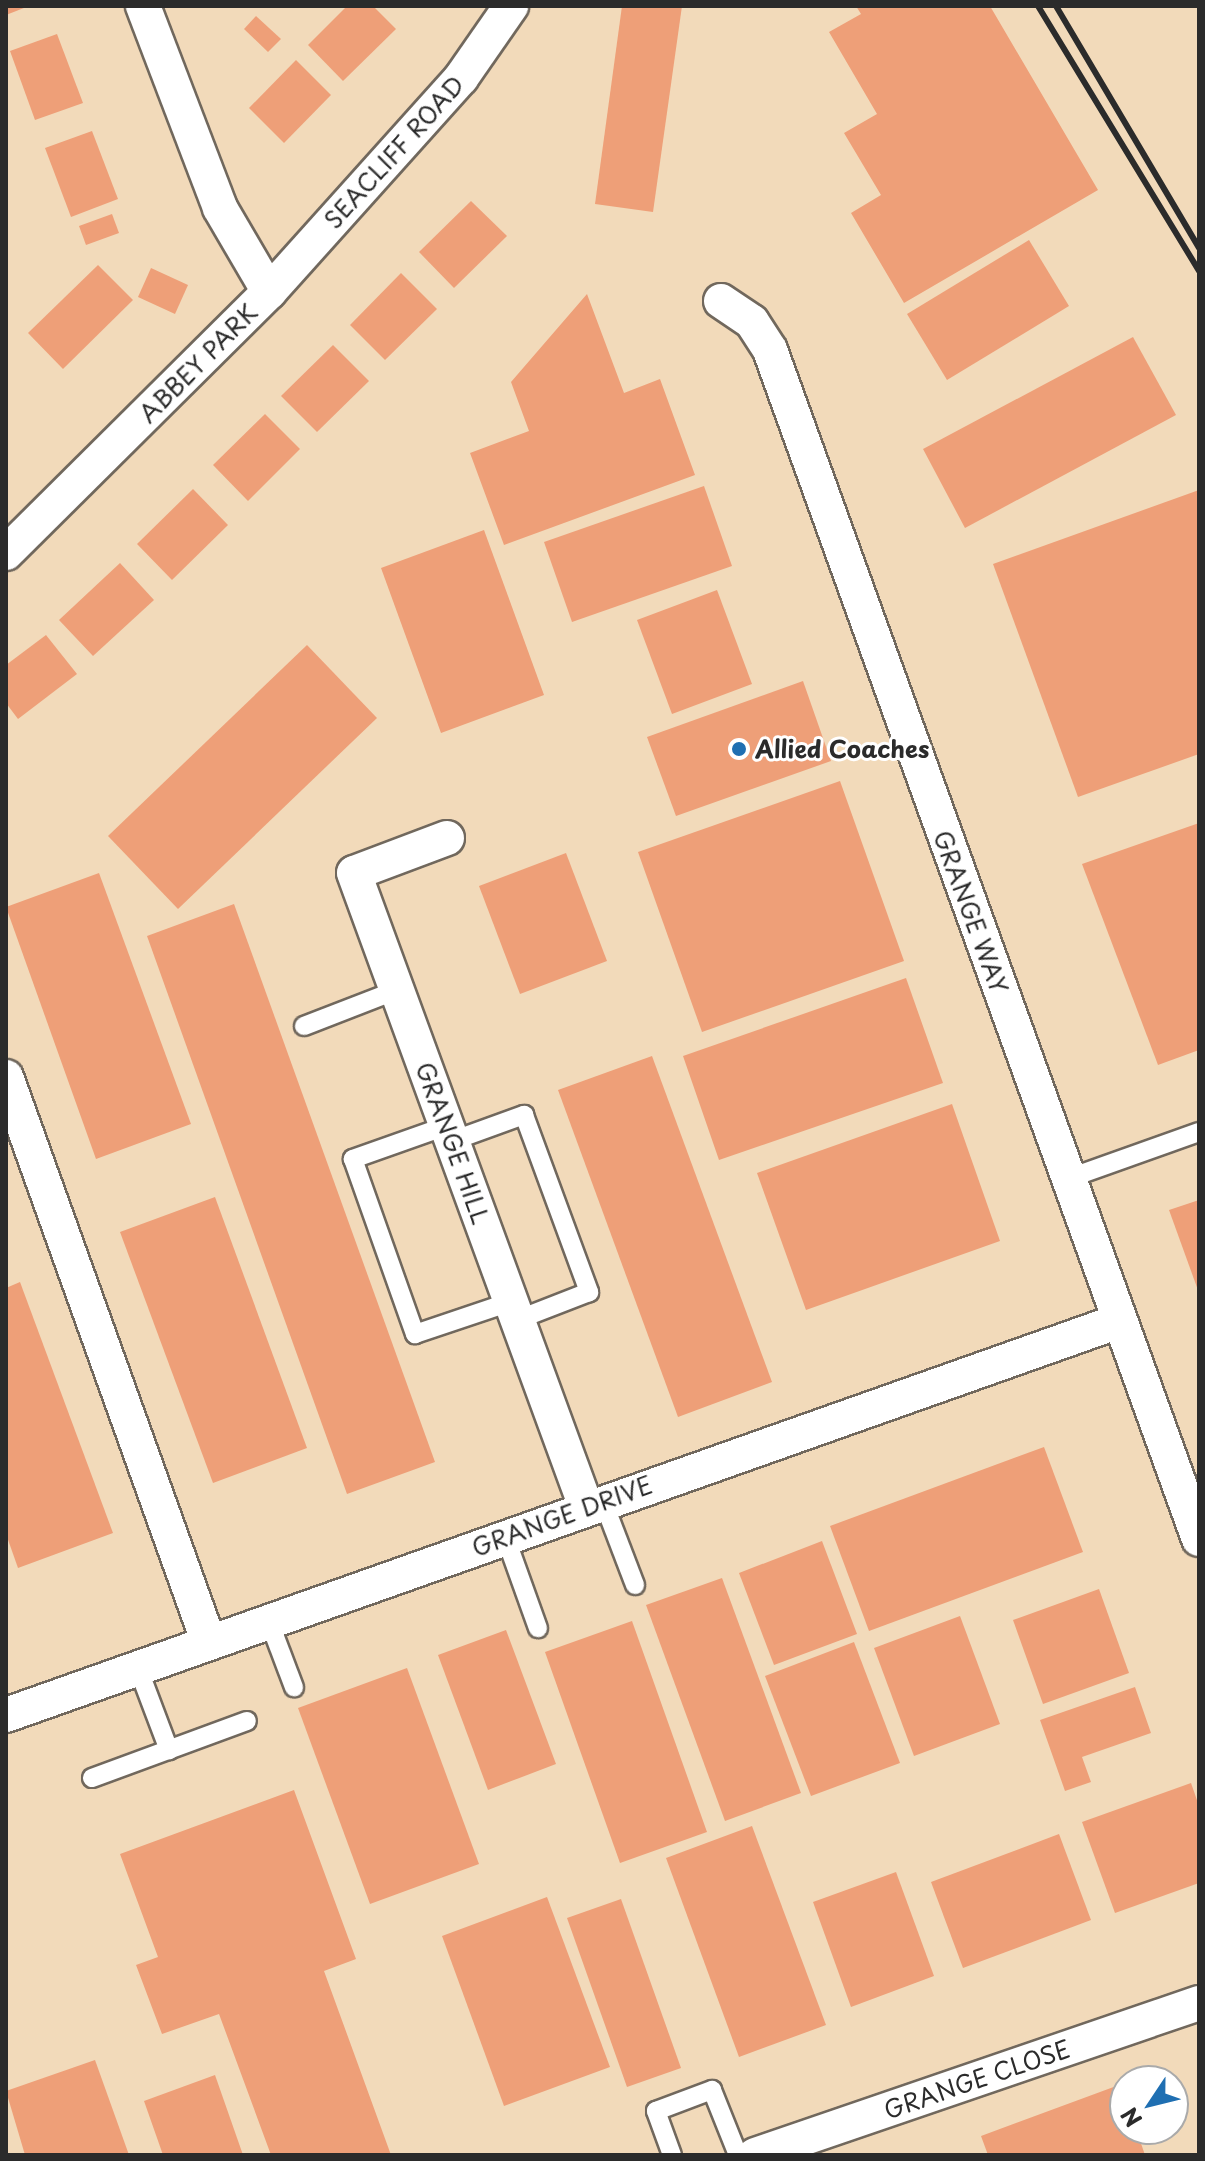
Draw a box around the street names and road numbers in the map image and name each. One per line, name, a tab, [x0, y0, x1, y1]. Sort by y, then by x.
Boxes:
street label: SEACLIFF ROAD	[318, 70, 470, 234]
street label: ABBEY PARK	[132, 297, 264, 429]
street label: GRANGE WAY	[928, 825, 1014, 999]
street label: GRANGE HILL	[410, 1058, 496, 1228]
street label: GRANGE DRIVE	[467, 1470, 657, 1562]
street label: GRANGE CLOSE	[879, 2033, 1075, 2125]

